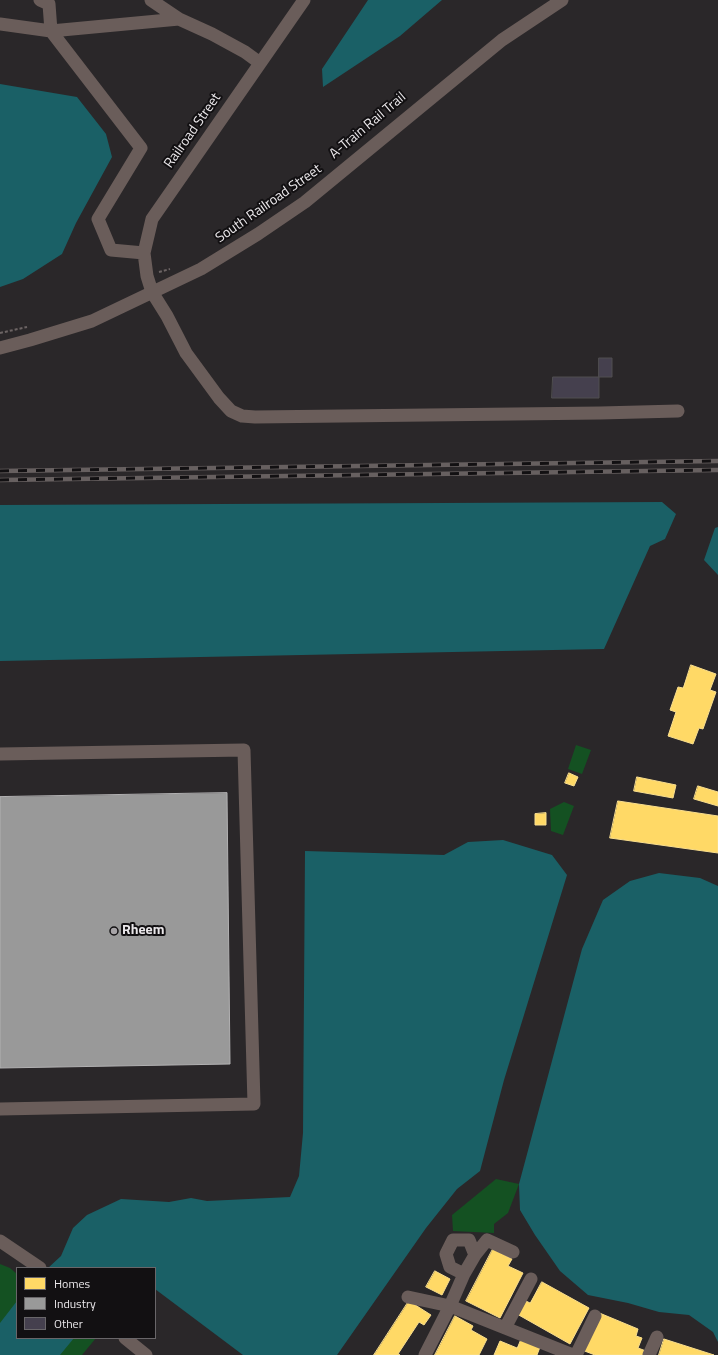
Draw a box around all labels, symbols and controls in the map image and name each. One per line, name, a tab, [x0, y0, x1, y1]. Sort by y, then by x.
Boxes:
street label: A-Train Rail Trail	[326, 89, 410, 163]
street label: Railroad Street	[161, 90, 225, 172]
street label: South Railroad Street	[213, 161, 325, 247]
place label: Rheem	[122, 923, 164, 939]
marker: Rheem	[109, 926, 119, 936]
legend	[16, 1267, 156, 1339]
text: Homes	[54, 1274, 90, 1293]
text: Industry	[54, 1294, 96, 1313]
text: Other	[54, 1314, 83, 1333]

